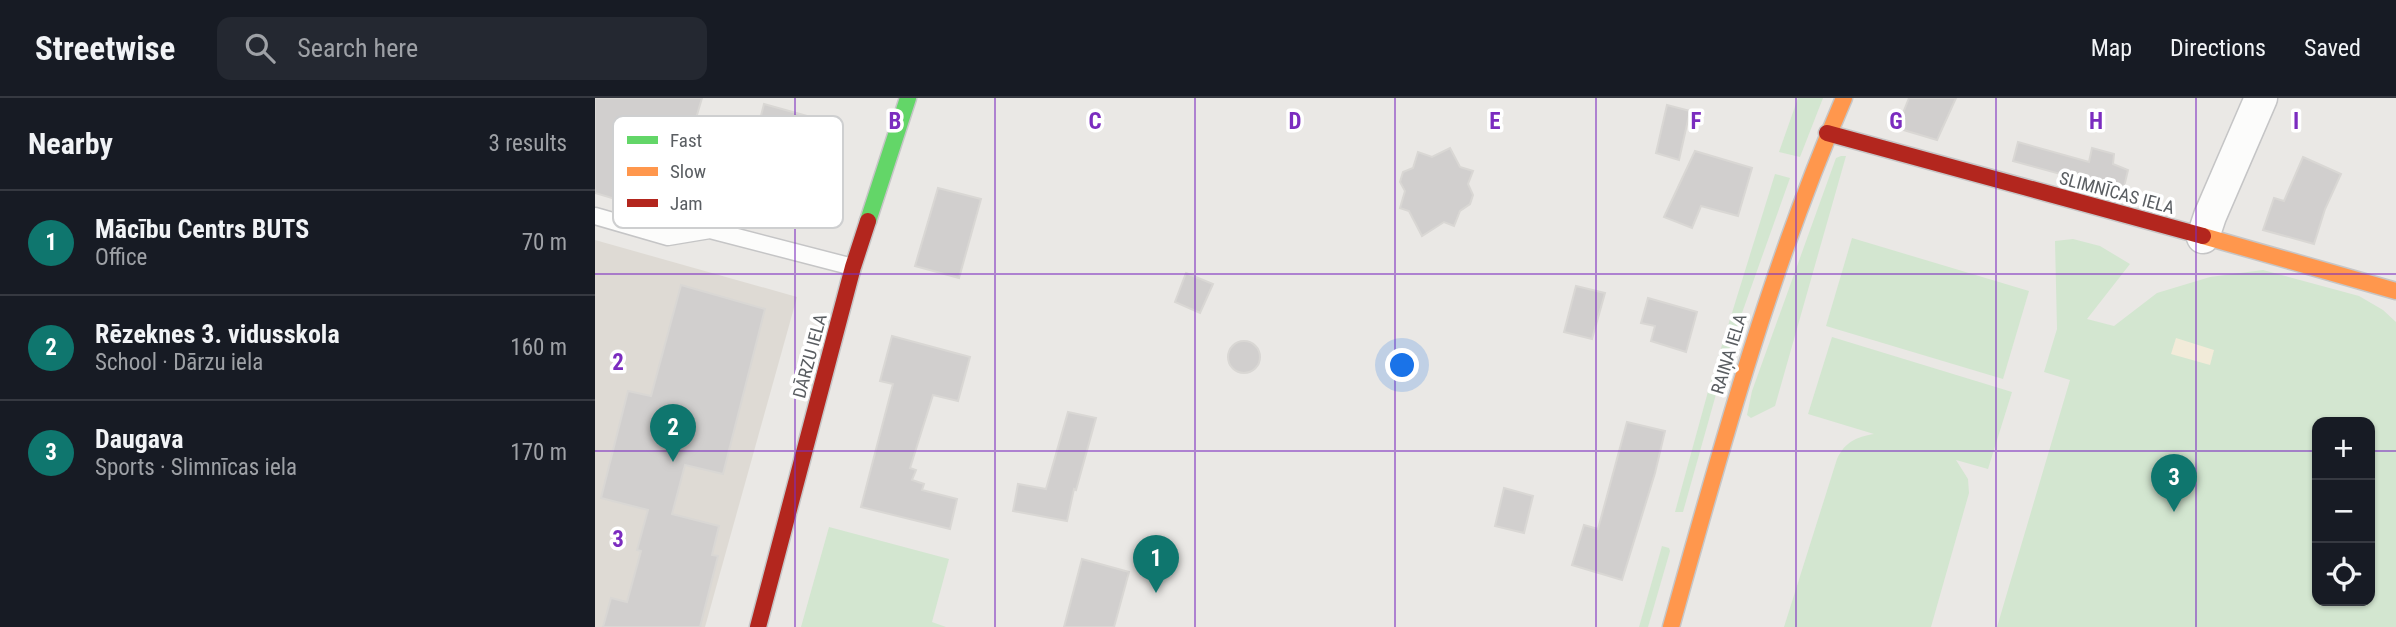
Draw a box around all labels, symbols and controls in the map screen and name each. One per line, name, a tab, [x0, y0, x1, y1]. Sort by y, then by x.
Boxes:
search box	[217, 17, 707, 80]
text: Streetwise	[35, 29, 175, 68]
icon: search	[241, 29, 279, 67]
text: Search here	[297, 33, 418, 63]
text: Map	[2091, 34, 2132, 62]
text: Directions	[2170, 34, 2266, 62]
text: Saved	[2304, 34, 2361, 62]
text: B	[889, 108, 901, 135]
text: C	[1088, 108, 1102, 135]
text: D	[1289, 108, 1302, 135]
text: E	[1489, 108, 1501, 135]
text: F	[1691, 108, 1702, 135]
text: G	[1889, 108, 1903, 135]
text: H	[2089, 108, 2103, 135]
text: I	[2293, 108, 2299, 135]
legend	[613, 116, 843, 228]
text: Nearby	[28, 126, 113, 161]
text: Fast	[670, 129, 702, 152]
text: 3 results	[489, 130, 567, 157]
text: Slow	[670, 160, 706, 183]
street label: SLIMNĪCAS IELA	[2057, 167, 2178, 218]
text: Jam	[670, 192, 703, 215]
text: Mācību Centrs BUTS	[95, 214, 309, 244]
text: 1	[45, 229, 57, 256]
text: 70 m	[522, 229, 567, 256]
text: Office	[95, 244, 147, 271]
street label: DĀRZU IELA	[788, 311, 831, 400]
street label: RAIŅA IELA	[1706, 311, 1752, 397]
text: Rēzeknes 3. vidusskola	[95, 319, 340, 349]
text: 2	[45, 334, 57, 361]
text: 160 m	[510, 334, 567, 361]
your location	[1385, 348, 1419, 382]
text: School · Dārzu iela	[95, 349, 263, 376]
text: 2	[612, 349, 624, 376]
pin: 2	[650, 404, 696, 462]
map controls	[2312, 417, 2375, 606]
button: +	[2312, 417, 2375, 480]
text: Daugava	[95, 424, 184, 454]
text: 3	[45, 439, 57, 466]
text: 170 m	[510, 439, 567, 466]
text: Sports · Slimnīcas iela	[95, 454, 297, 481]
pin: 3	[2151, 454, 2197, 512]
button: −	[2312, 480, 2375, 543]
text: 3	[612, 526, 624, 553]
pin: 1	[1133, 535, 1179, 593]
button: locate	[2312, 543, 2375, 606]

